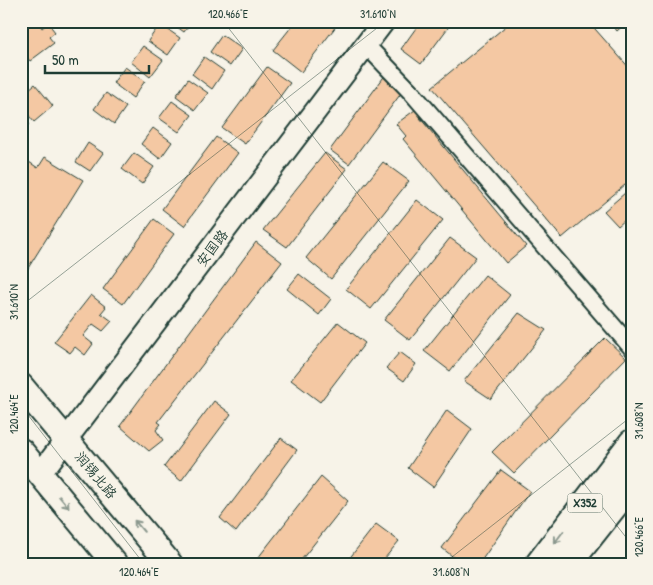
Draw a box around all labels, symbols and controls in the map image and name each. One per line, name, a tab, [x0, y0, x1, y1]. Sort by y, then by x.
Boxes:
text: 120.466°E	[208, 5, 249, 22]
text: 31.610°N	[360, 5, 396, 22]
scale bar	[45, 42, 149, 74]
text: 50 m	[52, 49, 79, 70]
street label: 安国路	[191, 225, 232, 270]
text: 31.610°N	[5, 284, 22, 320]
text: 120.464°E	[5, 393, 22, 434]
text: 31.608°N	[630, 403, 647, 439]
street label: 润锡北路	[71, 447, 122, 502]
road number: X352	[568, 493, 602, 512]
one-way arrow	[58, 495, 69, 508]
text: 120.466°E	[630, 516, 647, 557]
one-way arrow	[133, 520, 144, 533]
one-way arrow	[554, 530, 565, 543]
text: 120.464°E	[119, 563, 160, 580]
text: 31.608°N	[433, 563, 469, 580]

